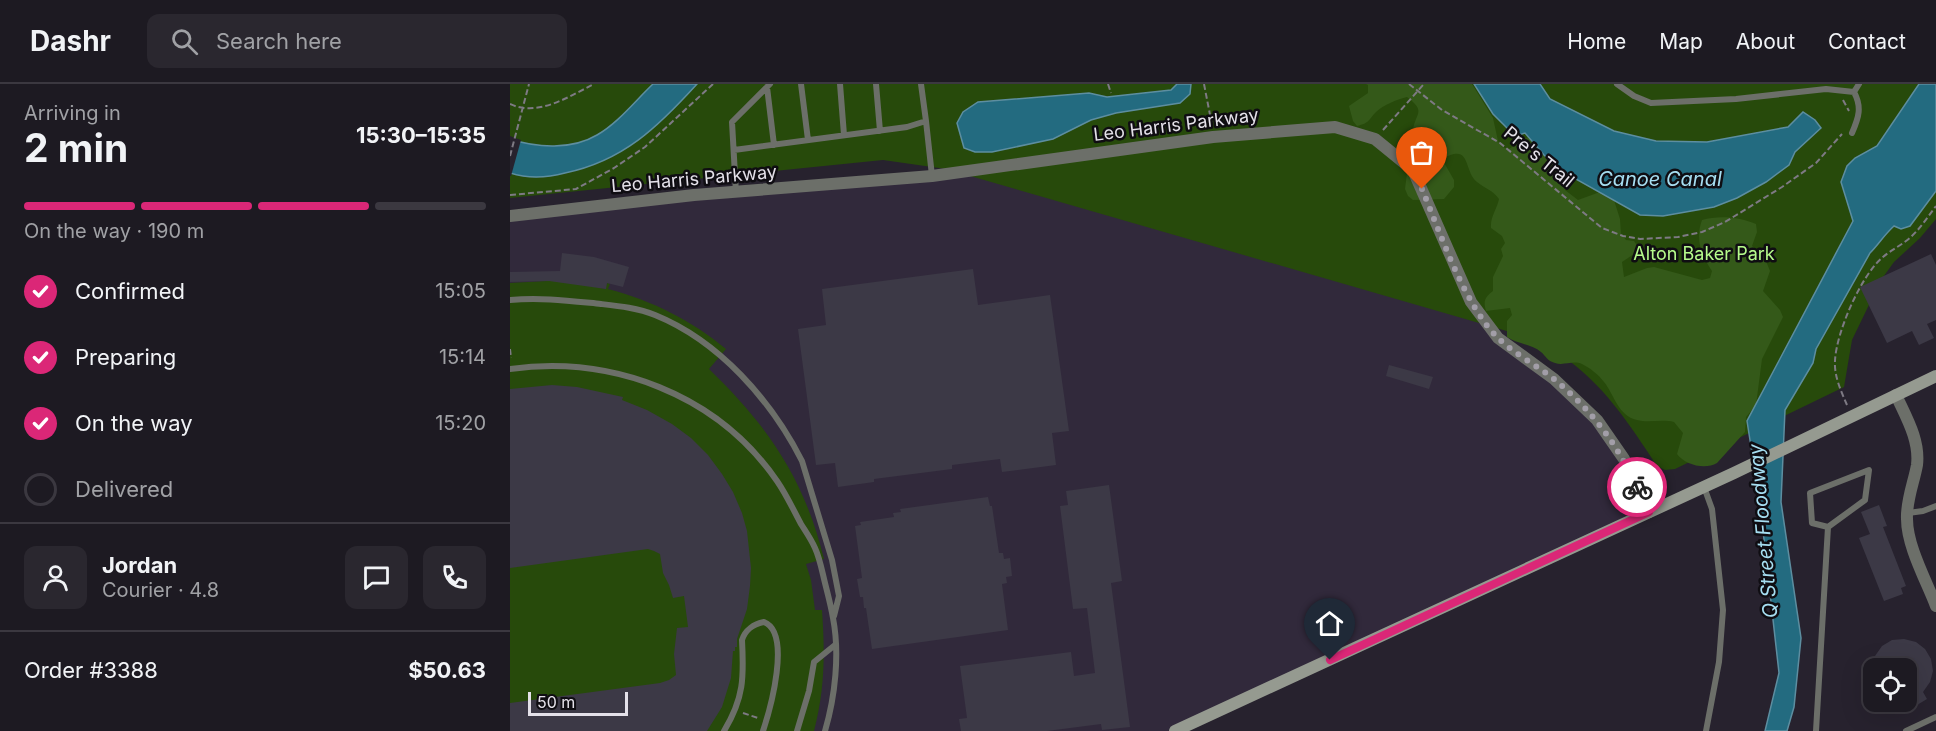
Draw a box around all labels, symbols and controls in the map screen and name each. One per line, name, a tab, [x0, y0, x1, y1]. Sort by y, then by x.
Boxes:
search box	[147, 14, 567, 68]
text: Dashr	[30, 24, 111, 58]
icon: search	[168, 25, 201, 58]
text: Search here	[216, 28, 342, 54]
text: Home	[1567, 29, 1626, 54]
text: Map	[1659, 29, 1703, 54]
text: About	[1736, 29, 1795, 54]
text: Contact	[1828, 29, 1906, 54]
text: Arriving in	[24, 101, 121, 125]
street label: Leo Harris Parkway	[1092, 104, 1260, 145]
text: 15:30–15:35	[356, 122, 486, 148]
street label: Pre's Trail	[1500, 122, 1579, 191]
text: 2 min	[24, 124, 128, 171]
pin	[1396, 127, 1447, 189]
icon: bag	[1405, 136, 1438, 169]
street label: Leo Harris Parkway	[610, 161, 778, 196]
water label: Canoe Canal	[1598, 167, 1722, 191]
text: On the way · 190 m	[24, 219, 204, 243]
park label: Alton Baker Park	[1633, 243, 1775, 264]
icon: check	[24, 275, 57, 308]
text: Confirmed	[75, 278, 185, 304]
text: 15:05	[435, 279, 486, 303]
icon: check	[24, 341, 57, 374]
text: Preparing	[75, 344, 176, 370]
text: 15:14	[439, 345, 486, 369]
icon: check	[24, 407, 57, 440]
text: On the way	[75, 410, 193, 436]
text: 15:20	[435, 411, 486, 435]
water label: Q Street Floodway	[1743, 442, 1783, 619]
courier	[1607, 457, 1667, 517]
icon: bike	[1621, 471, 1654, 504]
text: Delivered	[75, 476, 173, 502]
button: person	[24, 546, 87, 609]
button: chat	[345, 546, 408, 609]
button: phone	[423, 546, 486, 609]
text: Jordan	[102, 552, 177, 578]
text: Courier · 4.8	[102, 578, 219, 602]
pin	[1304, 598, 1355, 660]
icon: home	[1313, 607, 1346, 640]
text: Order #3388	[24, 657, 158, 683]
text: $50.63	[408, 657, 486, 683]
map controls	[1863, 658, 1917, 712]
button: locate	[1863, 658, 1917, 712]
scale bar	[528, 689, 628, 716]
text: 50 m	[537, 692, 575, 712]

